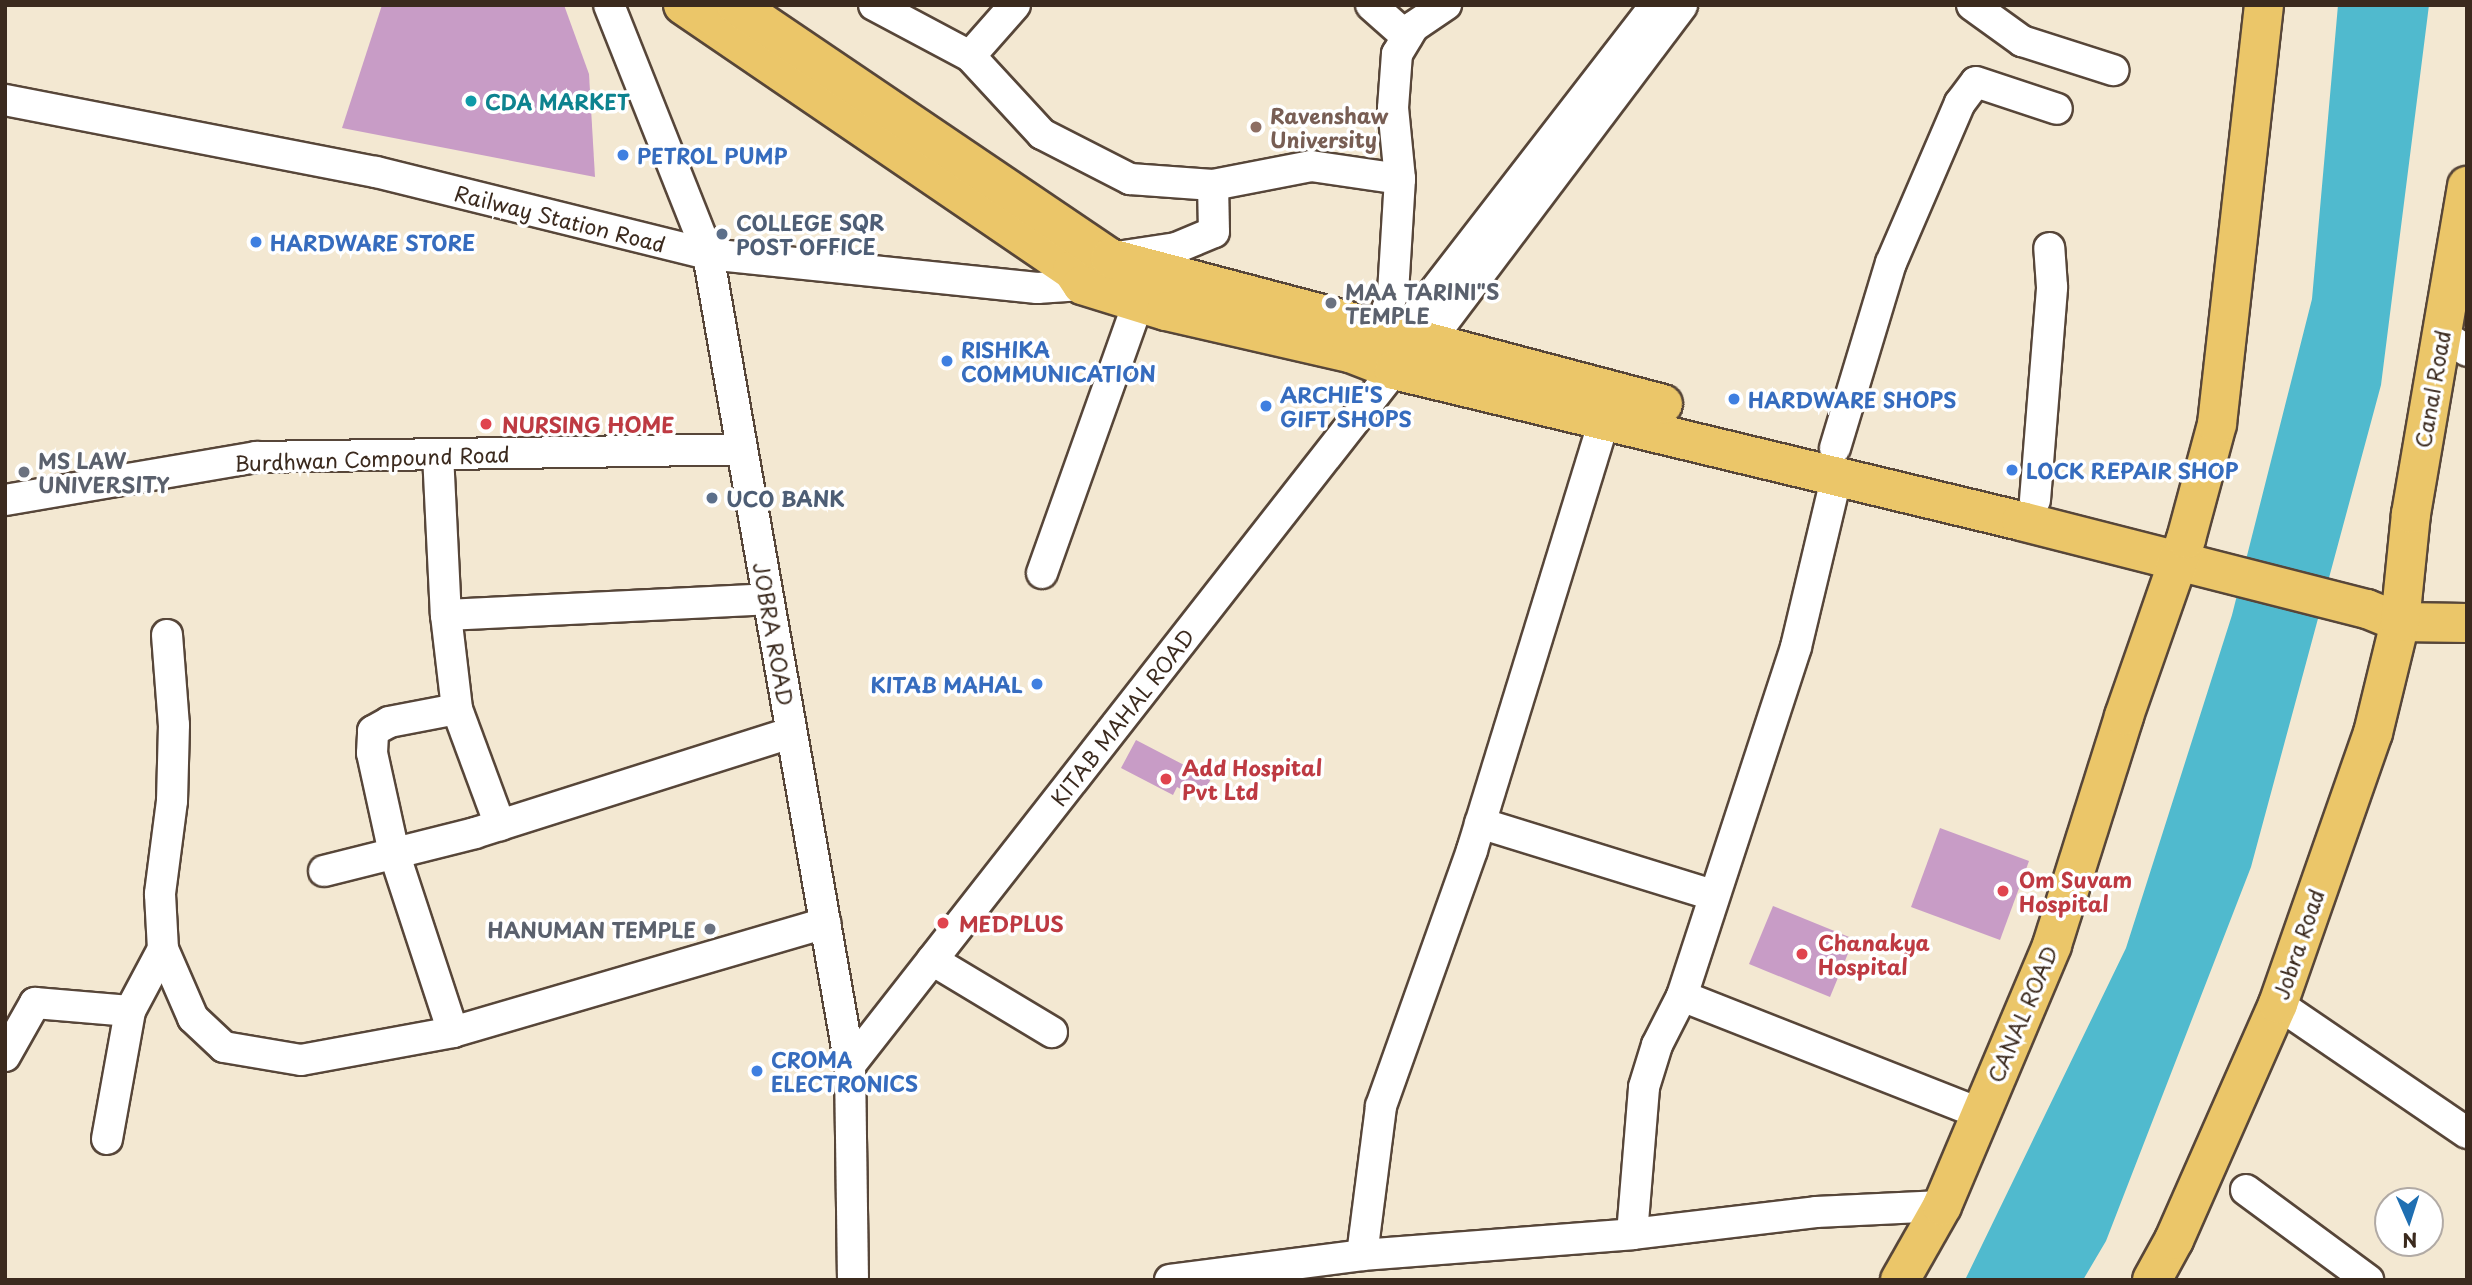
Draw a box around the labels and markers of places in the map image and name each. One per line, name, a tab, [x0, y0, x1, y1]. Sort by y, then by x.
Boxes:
place label: CDA MARKET	[485, 88, 632, 114]
marker: CDA MARKET	[463, 93, 479, 109]
place label: Ravenshaw University	[1270, 102, 1389, 152]
marker: Ravenshaw University	[1248, 119, 1264, 135]
place label: PETROL PUMP	[637, 142, 791, 168]
marker: PETROL PUMP	[615, 147, 631, 163]
place label: COLLEGE SQR POST OFFICE	[736, 209, 887, 259]
marker: COLLEGE SQR POST OFFICE	[714, 226, 730, 242]
place label: HARDWARE STORE	[270, 229, 479, 255]
marker: HARDWARE STORE	[248, 234, 264, 250]
place label: MAA TARINI"S TEMPLE	[1345, 278, 1500, 328]
marker: MAA TARINI"S TEMPLE	[1323, 295, 1339, 311]
place label: RISHIKA COMMUNICATION	[961, 336, 1156, 386]
marker: RISHIKA COMMUNICATION	[939, 353, 955, 369]
place label: ARCHIE'S GIFT SHOPS	[1280, 381, 1413, 431]
place label: HARDWARE SHOPS	[1748, 386, 1962, 412]
marker: HARDWARE SHOPS	[1726, 391, 1742, 407]
marker: ARCHIE'S GIFT SHOPS	[1258, 398, 1274, 414]
place label: NURSING HOME	[502, 411, 677, 437]
marker: NURSING HOME	[476, 414, 496, 434]
place label: MS LAW UNIVERSITY	[38, 447, 169, 497]
place label: LOCK REPAIR SHOP	[2026, 457, 2239, 483]
marker: LOCK REPAIR SHOP	[2004, 462, 2020, 478]
marker: MS LAW UNIVERSITY	[16, 464, 32, 480]
place label: UCO BANK	[726, 485, 845, 511]
marker: UCO BANK	[704, 490, 720, 506]
place label: KITAB MAHAL	[872, 671, 1023, 697]
marker: KITAB MAHAL	[1029, 676, 1045, 692]
place label: Add Hospital Pvt Ltd	[1182, 754, 1321, 804]
marker: Add Hospital Pvt Ltd	[1156, 769, 1176, 789]
place label: Om Suvam Hospital	[2019, 866, 2134, 916]
marker: Om Suvam Hospital	[1993, 881, 2013, 901]
place label: MEDPLUS	[959, 910, 1064, 936]
marker: MEDPLUS	[933, 913, 953, 933]
place label: HANUMAN TEMPLE	[487, 916, 696, 942]
marker: HANUMAN TEMPLE	[702, 921, 718, 937]
place label: Chanakya Hospital	[1818, 929, 1930, 979]
marker: Chanakya Hospital	[1792, 944, 1812, 964]
place label: CROMA ELECTRONICS	[771, 1046, 918, 1096]
marker: CROMA ELECTRONICS	[749, 1063, 765, 1079]

